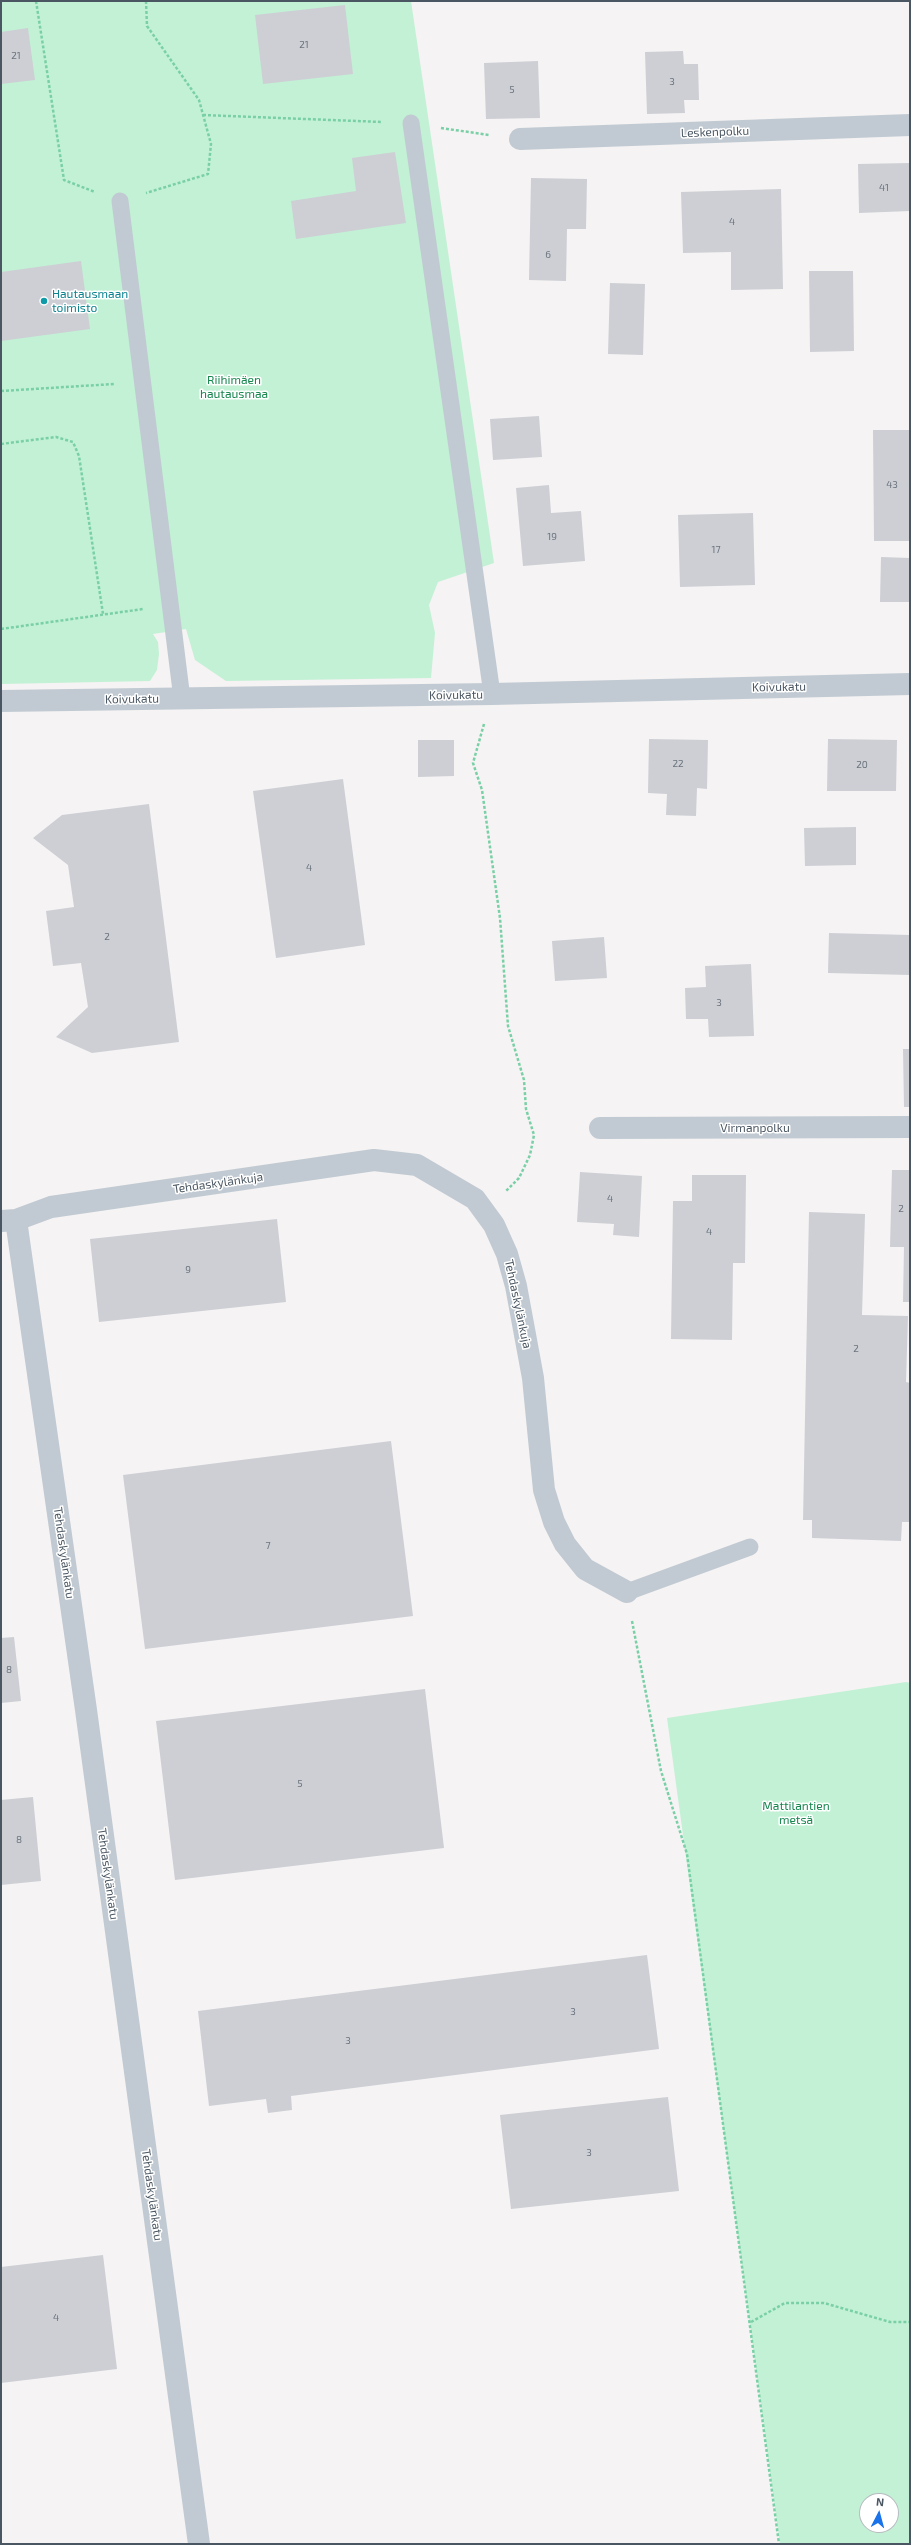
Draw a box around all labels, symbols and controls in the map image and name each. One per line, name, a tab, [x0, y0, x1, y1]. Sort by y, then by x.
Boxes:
house number: 21	[299, 39, 309, 51]
house number: 21	[11, 50, 21, 62]
house number: 3	[669, 76, 675, 88]
house number: 5	[509, 84, 515, 96]
street label: Leskenpolku	[681, 124, 749, 140]
house number: 41	[879, 182, 889, 194]
house number: 4	[729, 216, 735, 228]
house number: 6	[545, 249, 551, 261]
place label: Hautausmaan toimisto	[52, 287, 128, 315]
marker: Hautausmaan toimisto	[39, 296, 49, 306]
park label: Riihimäen hautausmaa	[200, 373, 268, 401]
house number: 43	[886, 479, 898, 491]
house number: 19	[547, 531, 557, 543]
house number: 17	[711, 544, 721, 556]
street label: Koivukatu	[752, 679, 806, 695]
street label: Koivukatu	[429, 687, 483, 703]
street label: Koivukatu	[105, 691, 159, 707]
house number: 22	[672, 758, 684, 770]
house number: 20	[856, 759, 868, 771]
house number: 4	[306, 862, 312, 874]
house number: 2	[104, 931, 110, 943]
house number: 3	[716, 997, 722, 1009]
street label: Virmanpolku	[720, 1121, 790, 1135]
street label: Tehdaskylänkuja	[172, 1170, 264, 1196]
house number: 4	[607, 1193, 613, 1205]
house number: 2	[898, 1203, 904, 1215]
house number: 4	[706, 1226, 712, 1238]
street label: Tehdaskylänkuja	[502, 1258, 534, 1350]
house number: 9	[185, 1264, 191, 1276]
house number: 2	[853, 1343, 859, 1355]
street label: Tehdaskylänkatu	[50, 1506, 78, 1600]
house number: 7	[265, 1540, 271, 1552]
house number: 8	[6, 1664, 12, 1676]
house number: 5	[297, 1778, 303, 1790]
park label: Mattilantien metsä	[762, 1799, 830, 1827]
street label: Tehdaskylänkatu	[94, 1827, 122, 1921]
house number: 8	[16, 1834, 22, 1846]
house number: 3	[570, 2006, 576, 2018]
house number: 3	[345, 2035, 351, 2047]
house number: 3	[586, 2147, 592, 2159]
street label: Tehdaskylänkatu	[138, 2148, 166, 2242]
house number: 4	[53, 2312, 59, 2324]
north arrow	[859, 2493, 899, 2533]
text: N	[876, 2495, 885, 2508]

